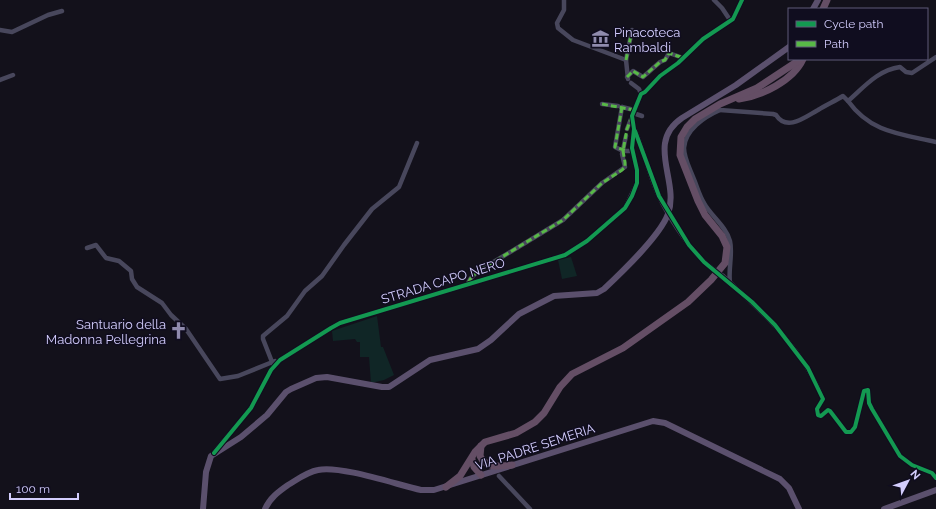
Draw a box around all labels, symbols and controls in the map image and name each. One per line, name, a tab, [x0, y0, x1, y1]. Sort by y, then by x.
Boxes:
legend	[788, 8, 928, 60]
text: Cycle path	[824, 17, 883, 31]
place label: Pinacoteca Rambaldi	[614, 25, 680, 55]
museum icon: Pinacoteca Rambaldi	[591, 29, 611, 49]
text: Path	[824, 37, 849, 51]
street label: STRADA CAPO NERO	[379, 255, 507, 307]
place label: Santuario della Madonna Pellegrina	[46, 317, 166, 347]
church icon: Santuario della Madonna Pellegrina	[169, 321, 189, 341]
street label: VIA PADRE SEMERIA	[473, 421, 597, 473]
north arrow	[888, 461, 928, 501]
text: N	[908, 467, 923, 482]
scale bar	[10, 475, 78, 501]
text: 100 m	[16, 482, 50, 496]

